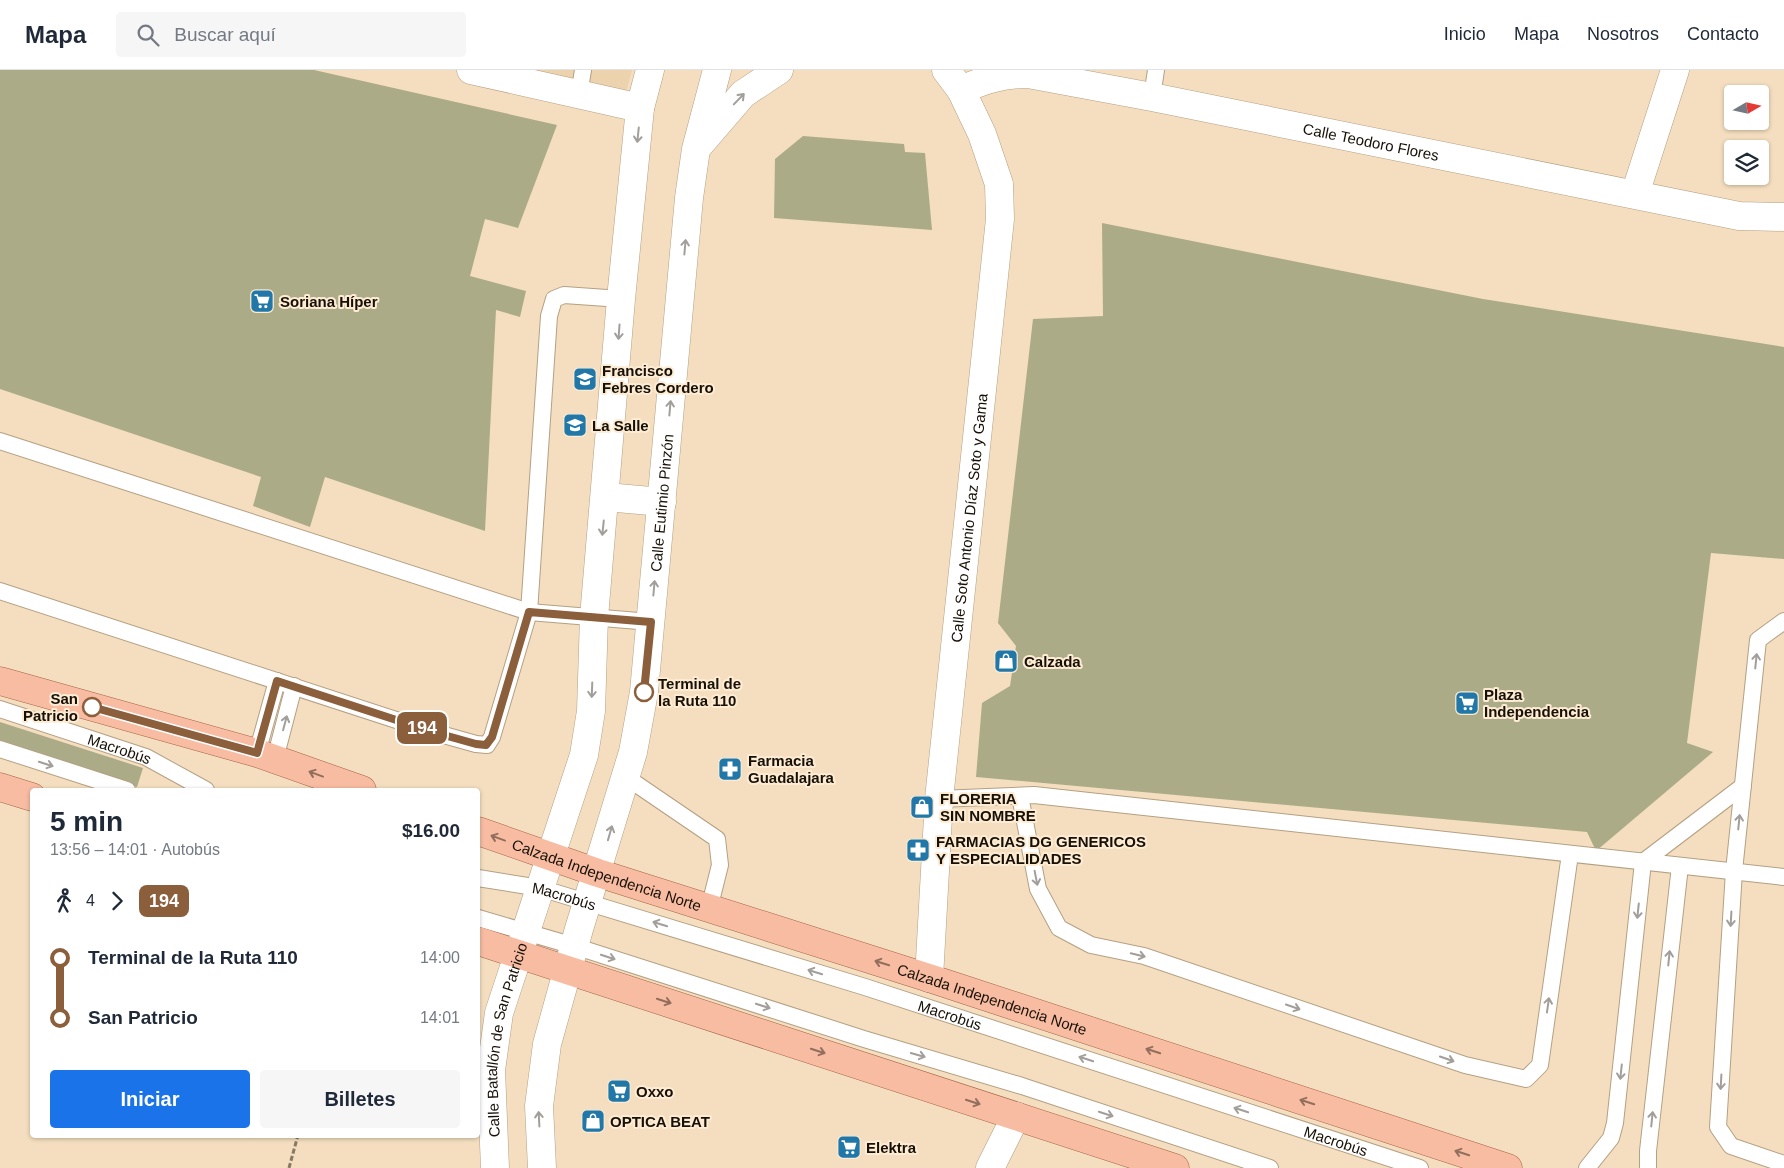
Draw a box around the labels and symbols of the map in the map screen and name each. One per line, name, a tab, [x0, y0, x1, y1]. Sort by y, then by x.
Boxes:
north arrow	[1724, 85, 1769, 130]
one-way arrow	[733, 93, 745, 105]
street label: Calle Teodoro Flores	[1302, 119, 1440, 163]
one-way arrow	[633, 127, 642, 143]
one-way arrow	[680, 239, 690, 255]
supermarket icon: Soriana Híper	[249, 288, 275, 314]
place label: Soriana Híper	[280, 293, 378, 310]
one-way arrow	[614, 323, 623, 339]
place label: Francisco Febres Cordero	[602, 362, 714, 396]
school or university icon: Francisco Febres Cordero	[572, 366, 598, 392]
street label: Calle Soto Antonio Díaz Soto y Gama	[947, 392, 990, 643]
one-way arrow	[665, 401, 675, 417]
school or university icon: La Salle	[562, 412, 588, 438]
place label: La Salle	[592, 417, 649, 434]
street label: Calle Eutimio Pinzón	[646, 433, 676, 573]
one-way arrow	[598, 520, 608, 536]
one-way arrow	[649, 580, 659, 596]
shop icon: Calzada	[993, 648, 1019, 674]
place label: Calzada	[1024, 653, 1081, 670]
one-way arrow	[1751, 653, 1761, 669]
place label: Terminal de la Ruta 110	[658, 675, 741, 709]
one-way arrow	[587, 682, 597, 698]
marker: Terminal de la Ruta 110	[634, 682, 654, 702]
place label: Plaza Independencia	[1484, 686, 1590, 720]
place label: San Patricio	[23, 690, 78, 724]
supermarket icon: Plaza Independencia	[1454, 690, 1480, 716]
marker: San Patricio	[82, 697, 102, 717]
line badge: 194	[393, 712, 451, 744]
one-way arrow	[280, 715, 290, 731]
street label: Macrobús	[86, 730, 155, 767]
place label: Farmacia Guadalajara	[748, 752, 835, 786]
pharmacy icon: Farmacia Guadalajara	[717, 756, 743, 782]
one-way arrow	[38, 760, 54, 769]
one-way arrow	[309, 769, 325, 778]
place label: FLORERIA SIN NOMBRE	[940, 790, 1036, 824]
shop icon: FLORERIA SIN NOMBRE	[909, 794, 935, 820]
one-way arrow	[1734, 815, 1744, 831]
one-way arrow	[605, 825, 615, 841]
one-way arrow	[490, 833, 506, 842]
place label: FARMACIAS DG GENERICOS Y ESPECIALIDADES	[936, 833, 1146, 867]
street label: Calzada Independencia Norte	[510, 835, 704, 914]
pharmacy icon: FARMACIAS DG GENERICOS Y ESPECIALIDADES	[905, 837, 931, 863]
one-way arrow	[1031, 869, 1041, 885]
street label: Macrobús	[531, 878, 598, 913]
one-way arrow	[1633, 902, 1643, 918]
one-way arrow	[1726, 911, 1735, 927]
one-way arrow	[652, 919, 668, 929]
street label: Calle Batallón de San Patricio	[482, 940, 530, 1138]
one-way arrow	[1664, 950, 1674, 966]
one-way arrow	[1130, 951, 1146, 961]
one-way arrow	[600, 952, 616, 962]
one-way arrow	[874, 957, 890, 967]
street label: Calzada Independencia Norte	[895, 960, 1089, 1038]
one-way arrow	[807, 966, 823, 976]
street label: Macrobús	[916, 996, 984, 1033]
one-way arrow	[655, 997, 671, 1007]
one-way arrow	[1544, 997, 1554, 1013]
one-way arrow	[754, 1002, 770, 1012]
one-way arrow	[1284, 1003, 1300, 1012]
one-way arrow	[1146, 1046, 1161, 1055]
one-way arrow	[810, 1047, 826, 1057]
one-way arrow	[909, 1050, 925, 1060]
one-way arrow	[1079, 1054, 1095, 1064]
one-way arrow	[1438, 1054, 1454, 1064]
one-way arrow	[1616, 1064, 1626, 1080]
one-way arrow	[1717, 1073, 1726, 1089]
supermarket icon: Oxxo	[606, 1078, 632, 1104]
place label: Oxxo	[636, 1083, 674, 1100]
one-way arrow	[964, 1097, 980, 1107]
one-way arrow	[1300, 1097, 1316, 1106]
one-way arrow	[1233, 1104, 1249, 1114]
shop icon: OPTICA BEAT	[580, 1108, 606, 1134]
one-way arrow	[1098, 1109, 1114, 1119]
one-way arrow	[535, 1112, 544, 1128]
one-way arrow	[1647, 1112, 1657, 1128]
place label: OPTICA BEAT	[610, 1113, 710, 1130]
street label: Macrobús	[1302, 1122, 1370, 1159]
supermarket icon: Elektra	[836, 1134, 862, 1160]
place label: Elektra	[866, 1139, 917, 1156]
one-way arrow	[1454, 1147, 1470, 1157]

